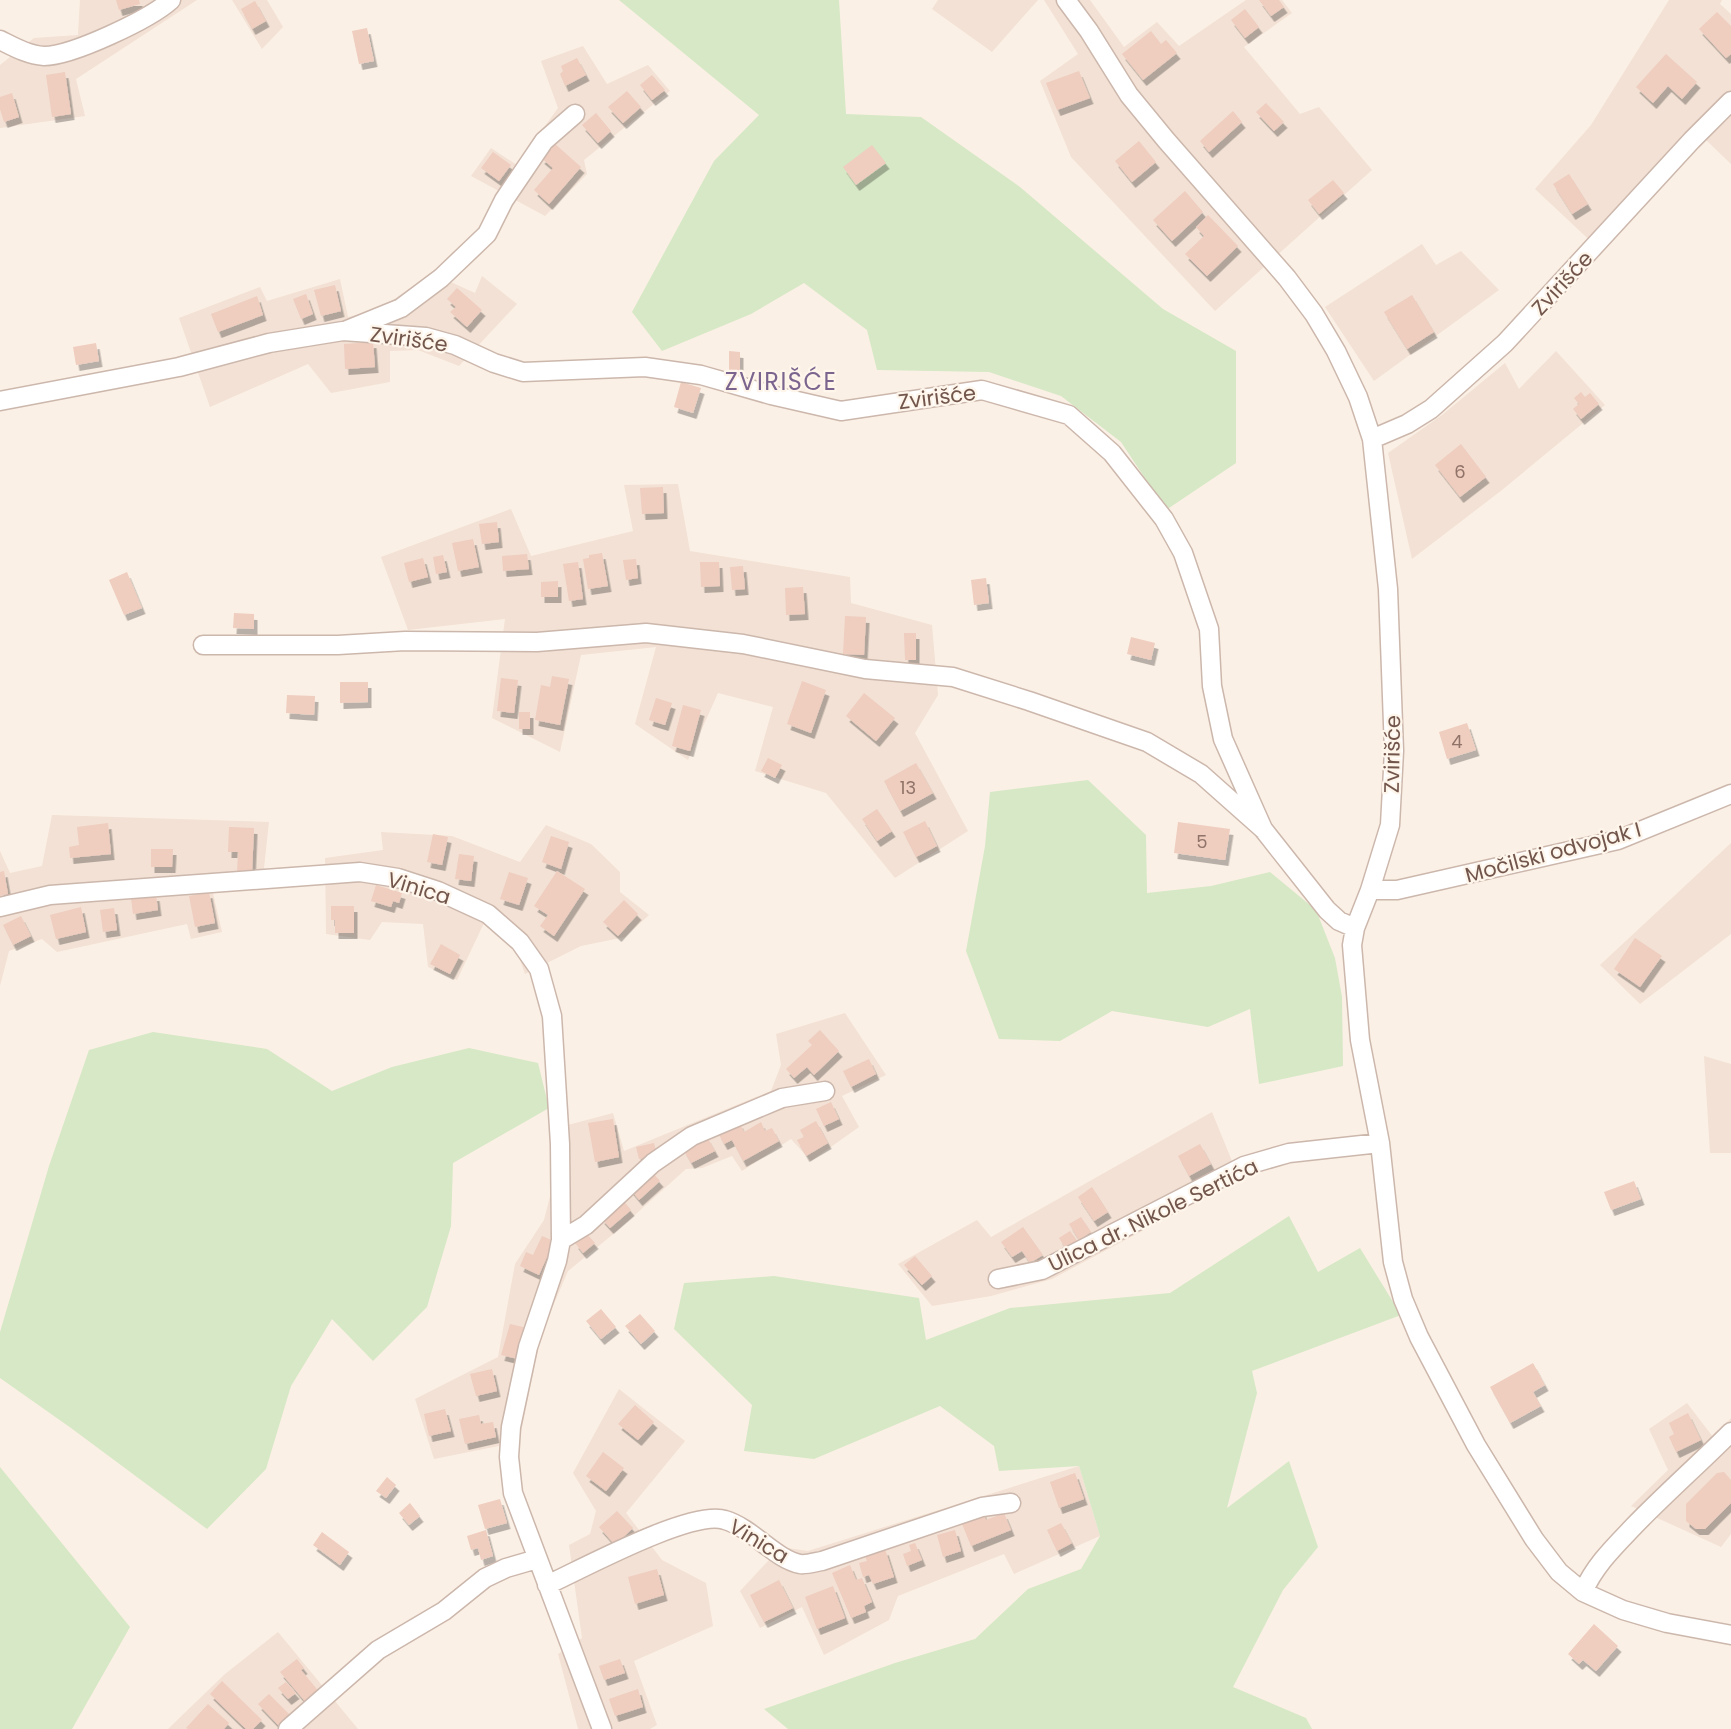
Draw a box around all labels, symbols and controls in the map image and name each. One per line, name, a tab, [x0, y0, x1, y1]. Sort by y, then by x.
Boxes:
street label: Zvirišće	[1525, 245, 1599, 321]
street label: Zvirišće	[368, 319, 450, 359]
district label: ZVIRIŠĆE	[725, 365, 837, 398]
street label: Zvirišće	[897, 378, 977, 416]
house number: 6	[1454, 459, 1466, 484]
street label: Zvirišće	[1377, 715, 1407, 793]
house number: 4	[1451, 729, 1463, 754]
house number: 13	[900, 775, 916, 800]
street label: Močilski odvojak I	[1462, 815, 1644, 889]
house number: 5	[1196, 829, 1208, 854]
street label: Vinica	[384, 865, 454, 911]
street label: Ulica dr. Nikole Sertića	[1043, 1152, 1263, 1278]
street label: Vinica	[724, 1512, 794, 1570]

